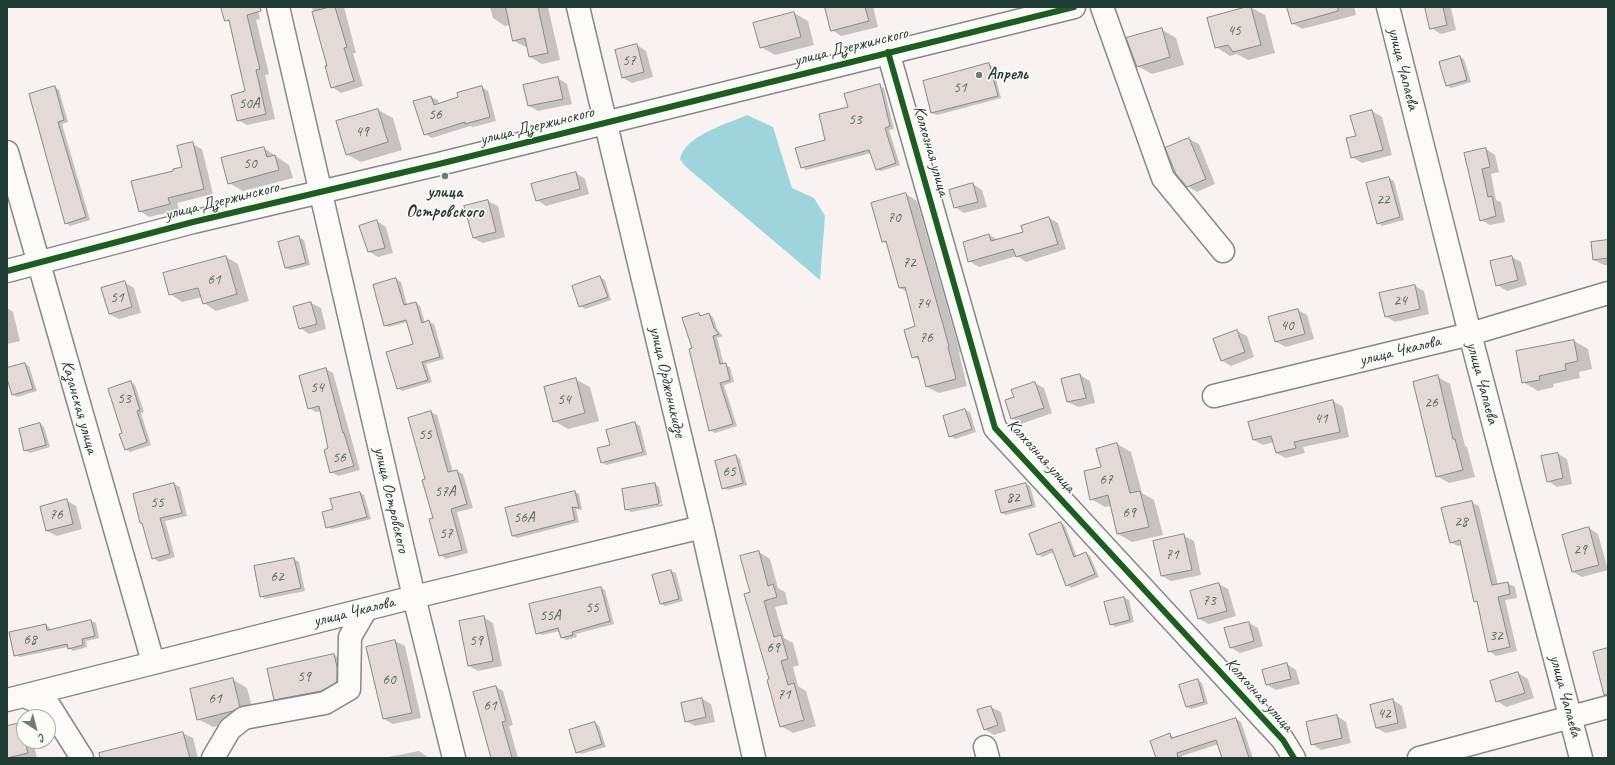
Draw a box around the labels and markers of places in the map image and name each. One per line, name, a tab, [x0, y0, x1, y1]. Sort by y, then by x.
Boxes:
place label: Апрель	[987, 65, 1028, 85]
marker: Апрель	[974, 70, 984, 80]
marker: улица Островского	[440, 171, 450, 181]
place label: улица Островского	[406, 183, 484, 223]

